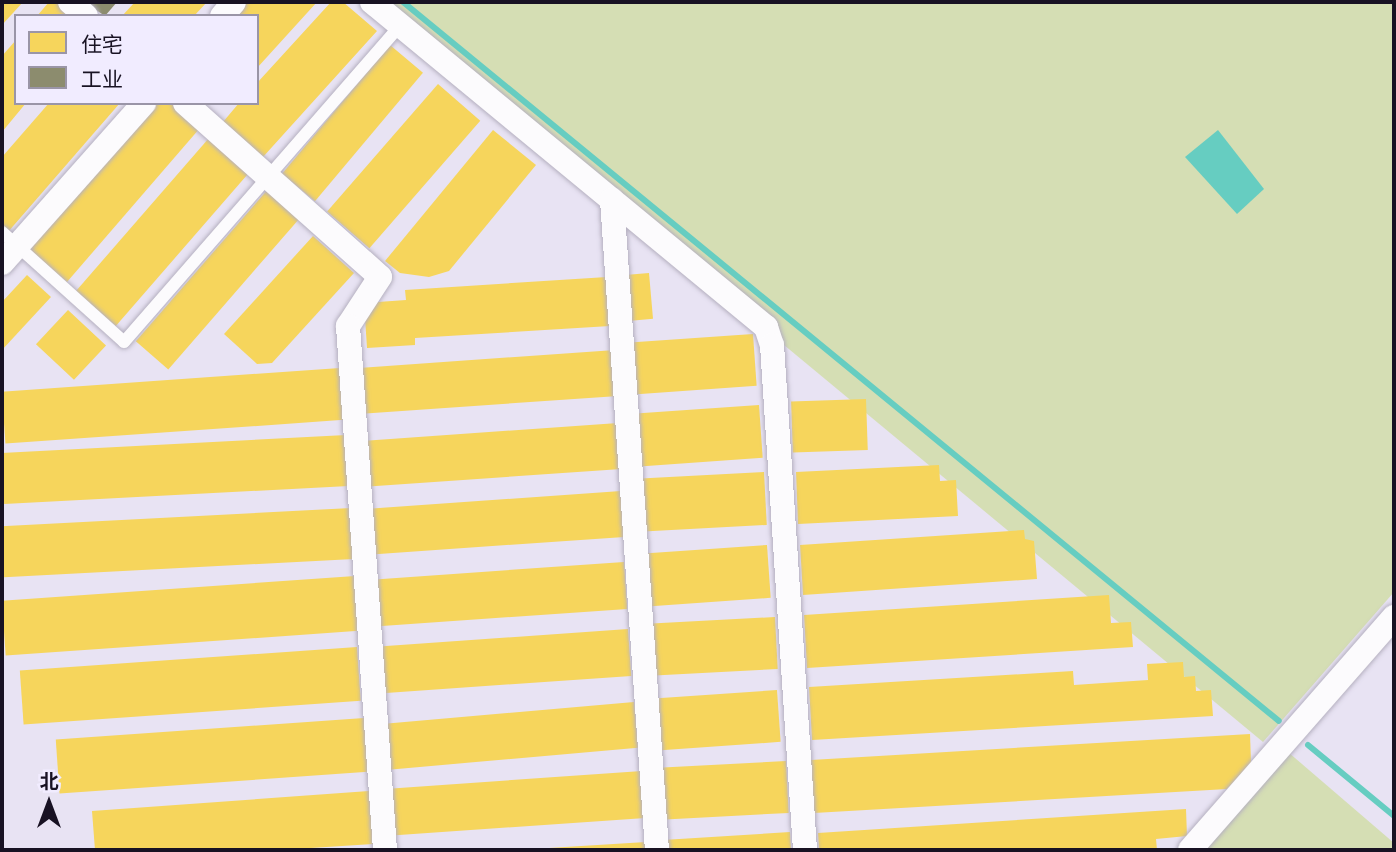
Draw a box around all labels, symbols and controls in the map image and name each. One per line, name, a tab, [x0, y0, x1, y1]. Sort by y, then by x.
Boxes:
legend	[14, 14, 259, 105]
text: 住宅	[81, 32, 123, 58]
text: 工业	[81, 67, 123, 93]
north arrow	[14, 768, 84, 838]
text: 北	[39, 770, 59, 794]

